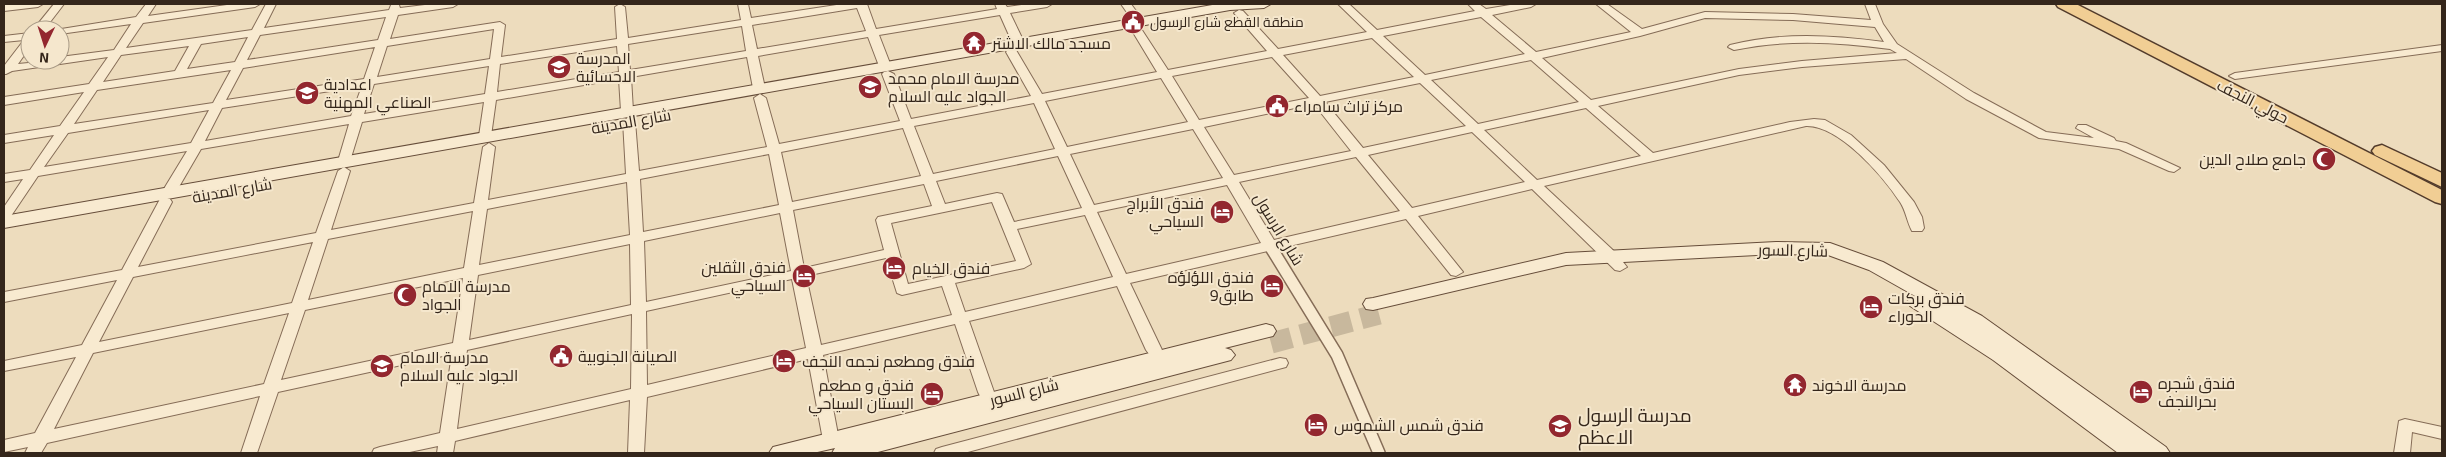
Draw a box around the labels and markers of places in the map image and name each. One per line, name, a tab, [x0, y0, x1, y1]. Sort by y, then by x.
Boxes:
public building icon: منطقة القطع شارع الرسول	[1120, 9, 1146, 35]
place label: منطقة القطع شارع الرسول	[1150, 9, 1304, 35]
place label: مسجد مالك الاشتر	[991, 28, 1111, 58]
temple icon: مسجد مالك الاشتر	[961, 30, 987, 56]
place label: المدرسة الاحسائية	[576, 43, 636, 91]
school or university icon: المدرسة الاحسائية	[546, 54, 572, 80]
place label: مدرسة الامام محمد الجواد عليه السلام	[888, 63, 1019, 111]
place label: اعدادية الصناعي المهنية	[324, 69, 432, 117]
school or university icon: مدرسة الامام محمد الجواد عليه السلام	[857, 74, 883, 100]
school or university icon: اعدادية الصناعي المهنية	[294, 80, 320, 106]
place label: مركز تراث سامراء	[1294, 91, 1403, 121]
public building icon: مركز تراث سامراء	[1264, 93, 1290, 119]
place label: جامع صلاح الدين	[2199, 144, 2306, 174]
mosque icon: جامع صلاح الدين	[2311, 146, 2337, 172]
place label: فندق الأبراج السياحي	[1126, 188, 1204, 236]
hotel icon: فندق الأبراج السياحي	[1209, 199, 1235, 225]
place label: فندق الثقلين السياحي	[701, 252, 786, 300]
place label: فندق الخيام	[912, 253, 990, 283]
hotel icon: فندق الخيام	[881, 255, 907, 281]
place label: فندق اللؤلؤه 9طابق	[1168, 262, 1254, 310]
hotel icon: فندق الثقلين السياحي	[791, 263, 817, 289]
place label: مدرسة الامام الجواد	[422, 271, 511, 319]
hotel icon: فندق اللؤلؤه 9طابق	[1259, 273, 1285, 299]
mosque icon: مدرسة الامام الجواد	[392, 282, 418, 308]
place label: فندق بركات الحوراء	[1888, 283, 1965, 331]
hotel icon: فندق بركات الحوراء	[1858, 294, 1884, 320]
place label: الصيانة الجنوبية	[578, 341, 677, 371]
place label: مدرسة الامام الجواد عليه السلام	[400, 342, 518, 390]
public building icon: الصيانة الجنوبية	[548, 343, 574, 369]
place label: فندق ومطعم نجمه النجف	[802, 346, 975, 376]
hotel icon: فندق ومطعم نجمه النجف	[771, 348, 797, 374]
school or university icon: مدرسة الامام الجواد عليه السلام	[369, 353, 395, 379]
place label: فندق شجره بحرالنجف	[2158, 368, 2235, 416]
place label: فندق و مطعم البستان السياحي	[808, 370, 914, 418]
place label: مدرسة الاخوند	[1812, 370, 1907, 400]
temple icon: مدرسة الاخوند	[1782, 372, 1808, 398]
hotel icon: فندق شجره بحرالنجف	[2128, 379, 2154, 405]
hotel icon: فندق و مطعم البستان السياحي	[919, 381, 945, 407]
place label: مدرسة الرسول الاعظم	[1578, 397, 1692, 455]
place label: فندق شمس الشموس	[1334, 410, 1484, 440]
hotel icon: فندق شمس الشموس	[1303, 412, 1329, 438]
school or university icon: مدرسة الرسول الاعظم	[1547, 413, 1573, 439]

